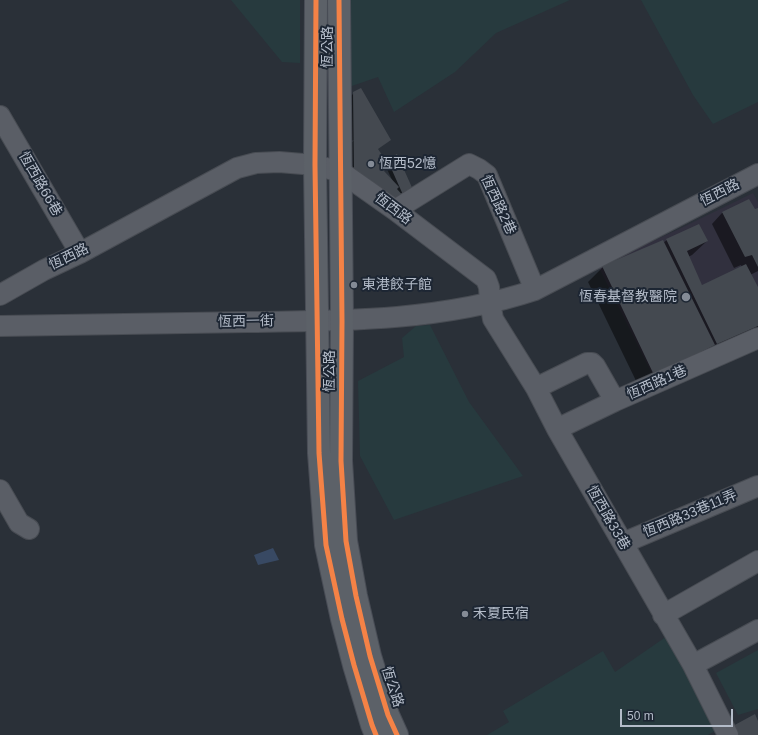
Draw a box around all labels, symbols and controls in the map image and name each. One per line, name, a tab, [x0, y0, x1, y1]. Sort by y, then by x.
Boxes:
street label: 恆公路	[320, 26, 336, 68]
street label: 恆西路66巷	[15, 149, 65, 219]
place label: 恆西52憶	[379, 156, 437, 172]
marker: 恆西52憶	[366, 159, 376, 169]
street label: 恆西路2巷	[477, 173, 519, 237]
street label: 恆西路	[697, 176, 743, 210]
street label: 恆西路	[371, 190, 415, 228]
street label: 恆西路	[46, 240, 92, 274]
place label: 東港餃子館	[362, 277, 432, 293]
marker: 東港餃子館	[349, 280, 359, 290]
place label: 恆春基督教醫院	[579, 289, 677, 305]
marker: 恆春基督教醫院	[680, 291, 692, 303]
street label: 恆西一街	[218, 313, 274, 331]
street label: 恆公路	[322, 350, 338, 392]
street label: 恆西路1巷	[624, 362, 690, 404]
street label: 恆西路33巷	[583, 483, 633, 553]
street label: 恆西路33巷11弄	[641, 487, 739, 541]
place label: 禾夏民宿	[473, 606, 529, 622]
marker: 禾夏民宿	[460, 609, 470, 619]
street label: 恆公路	[378, 664, 406, 710]
scale bar	[622, 701, 735, 727]
text: 50 m	[627, 709, 654, 723]

